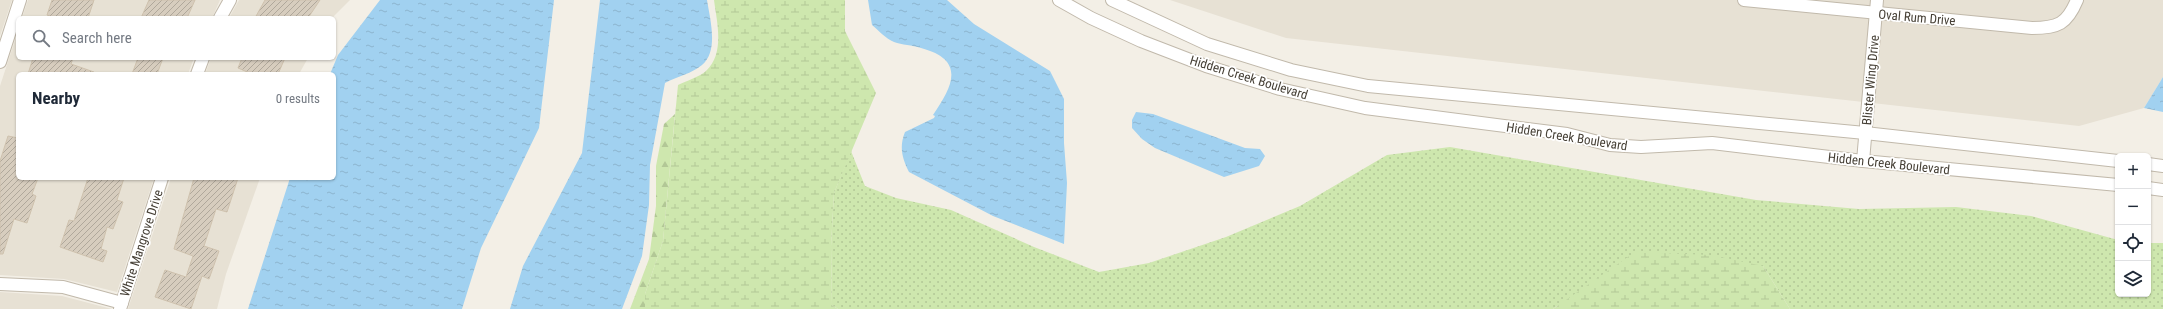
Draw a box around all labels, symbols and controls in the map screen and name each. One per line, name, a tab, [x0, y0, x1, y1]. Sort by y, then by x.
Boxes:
street label: Oval Rum Drive	[1878, 7, 1956, 28]
search box	[16, 16, 336, 60]
icon: search	[30, 27, 52, 49]
text: Search here	[62, 29, 132, 47]
street label: Blister Wing Drive	[1859, 34, 1882, 126]
street label: Hidden Creek Boulevard	[1188, 52, 1310, 103]
text: Nearby	[32, 88, 80, 108]
text: 0 results	[276, 91, 320, 106]
street label: Hidden Creek Boulevard	[1505, 120, 1629, 153]
street label: Hidden Creek Boulevard	[1827, 150, 1951, 177]
map controls	[2115, 153, 2151, 297]
button: +	[2115, 153, 2151, 189]
street label: White Mangrove Drive	[117, 188, 166, 299]
button: −	[2115, 189, 2151, 225]
button: locate	[2115, 225, 2151, 261]
button: layers	[2115, 261, 2151, 297]

